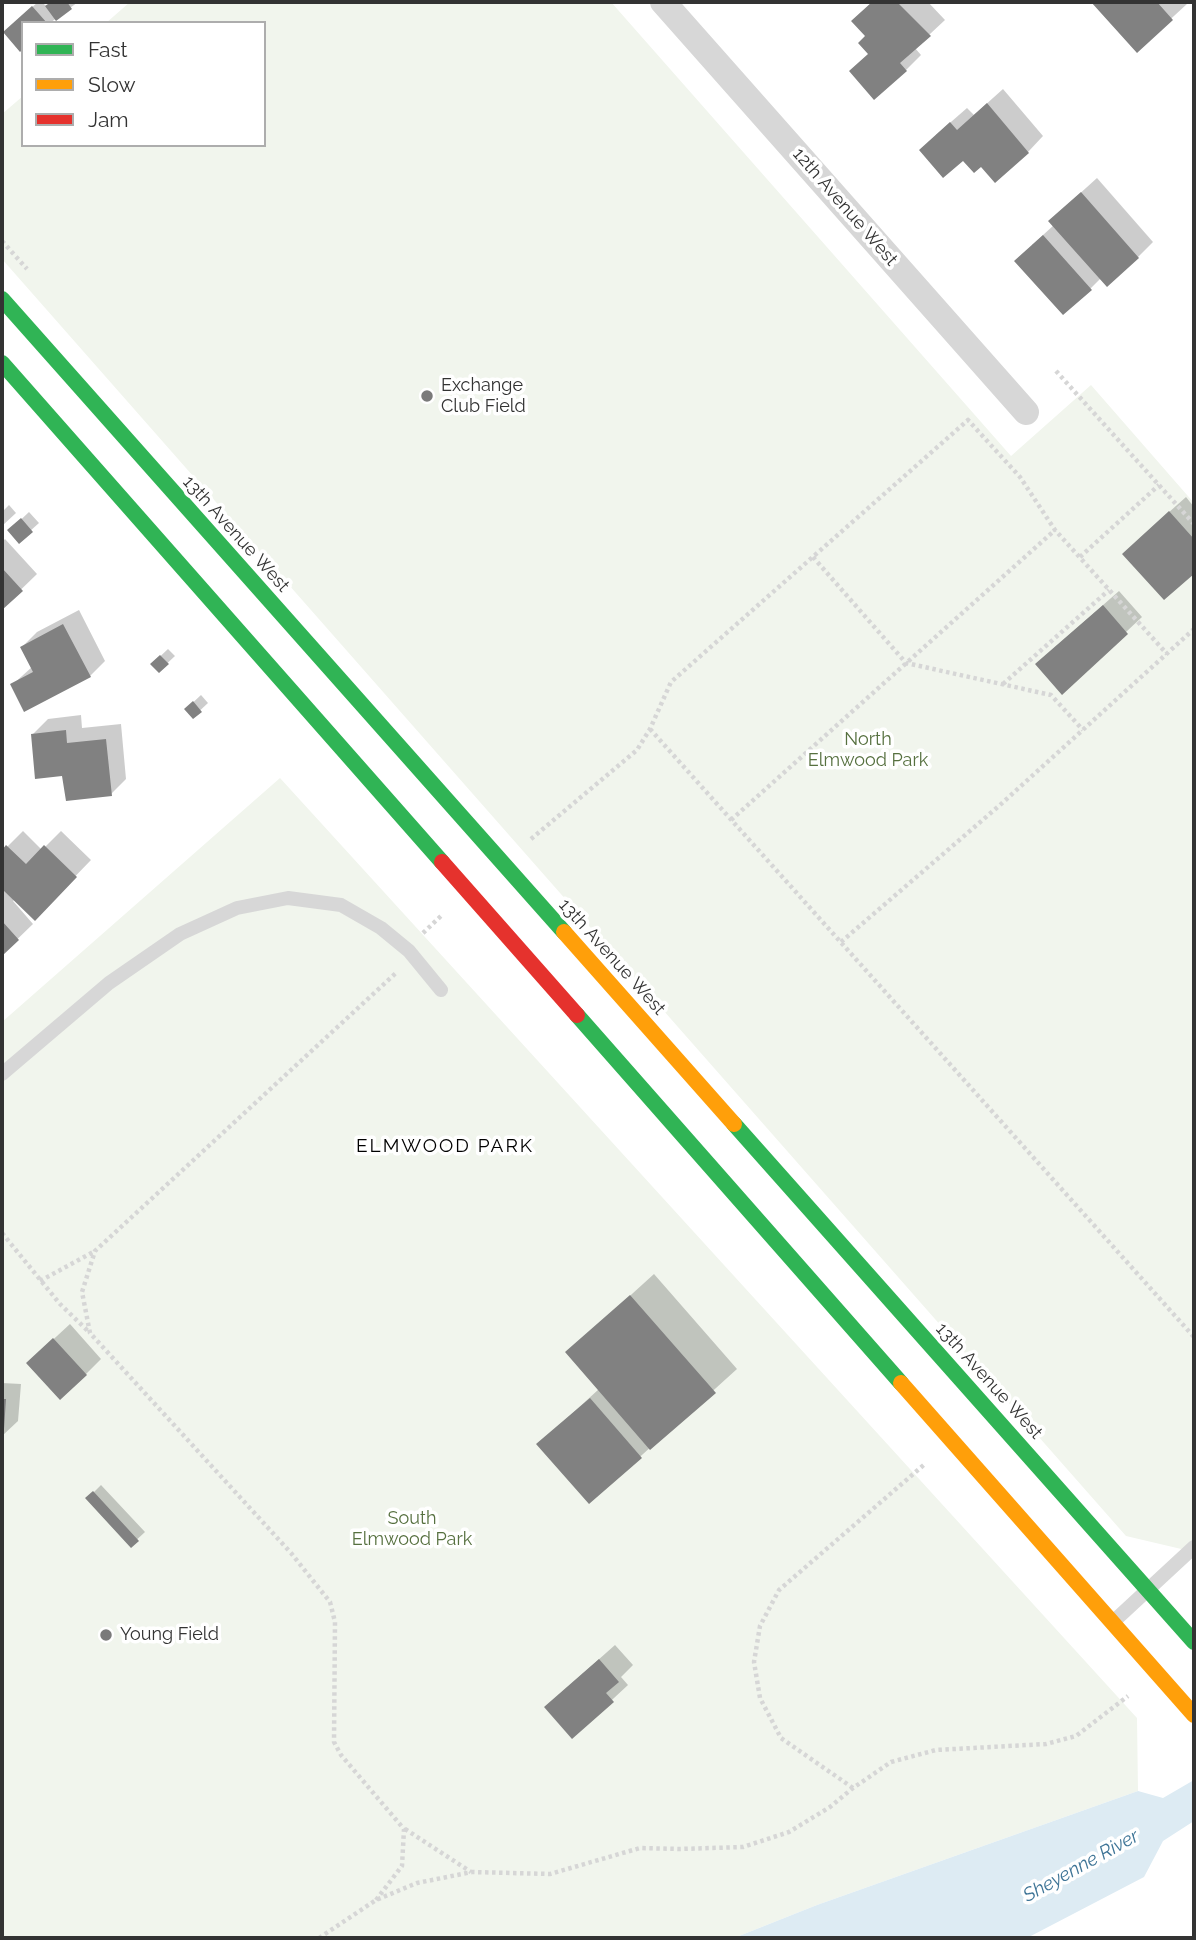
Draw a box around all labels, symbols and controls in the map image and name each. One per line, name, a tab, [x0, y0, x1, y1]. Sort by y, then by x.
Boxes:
legend	[21, 21, 266, 147]
text: Fast	[88, 37, 128, 62]
text: Slow	[88, 72, 136, 97]
text: Jam	[88, 107, 129, 132]
street label: 12th Avenue West	[788, 144, 902, 270]
place label: Exchange Club Field	[441, 375, 526, 418]
marker: Exchange Club Field	[419, 388, 435, 404]
street label: 13th Avenue West	[178, 471, 294, 597]
park label: North Elmwood Park	[808, 729, 928, 772]
street label: 13th Avenue West	[554, 894, 670, 1020]
district label: ELMWOOD PARK	[357, 1135, 533, 1157]
street label: 13th Avenue West	[931, 1318, 1047, 1444]
park label: South Elmwood Park	[352, 1508, 472, 1550]
place label: Young Field	[120, 1624, 219, 1646]
marker: Young Field	[98, 1627, 114, 1643]
water label: Sheyenne River	[1019, 1825, 1143, 1907]

